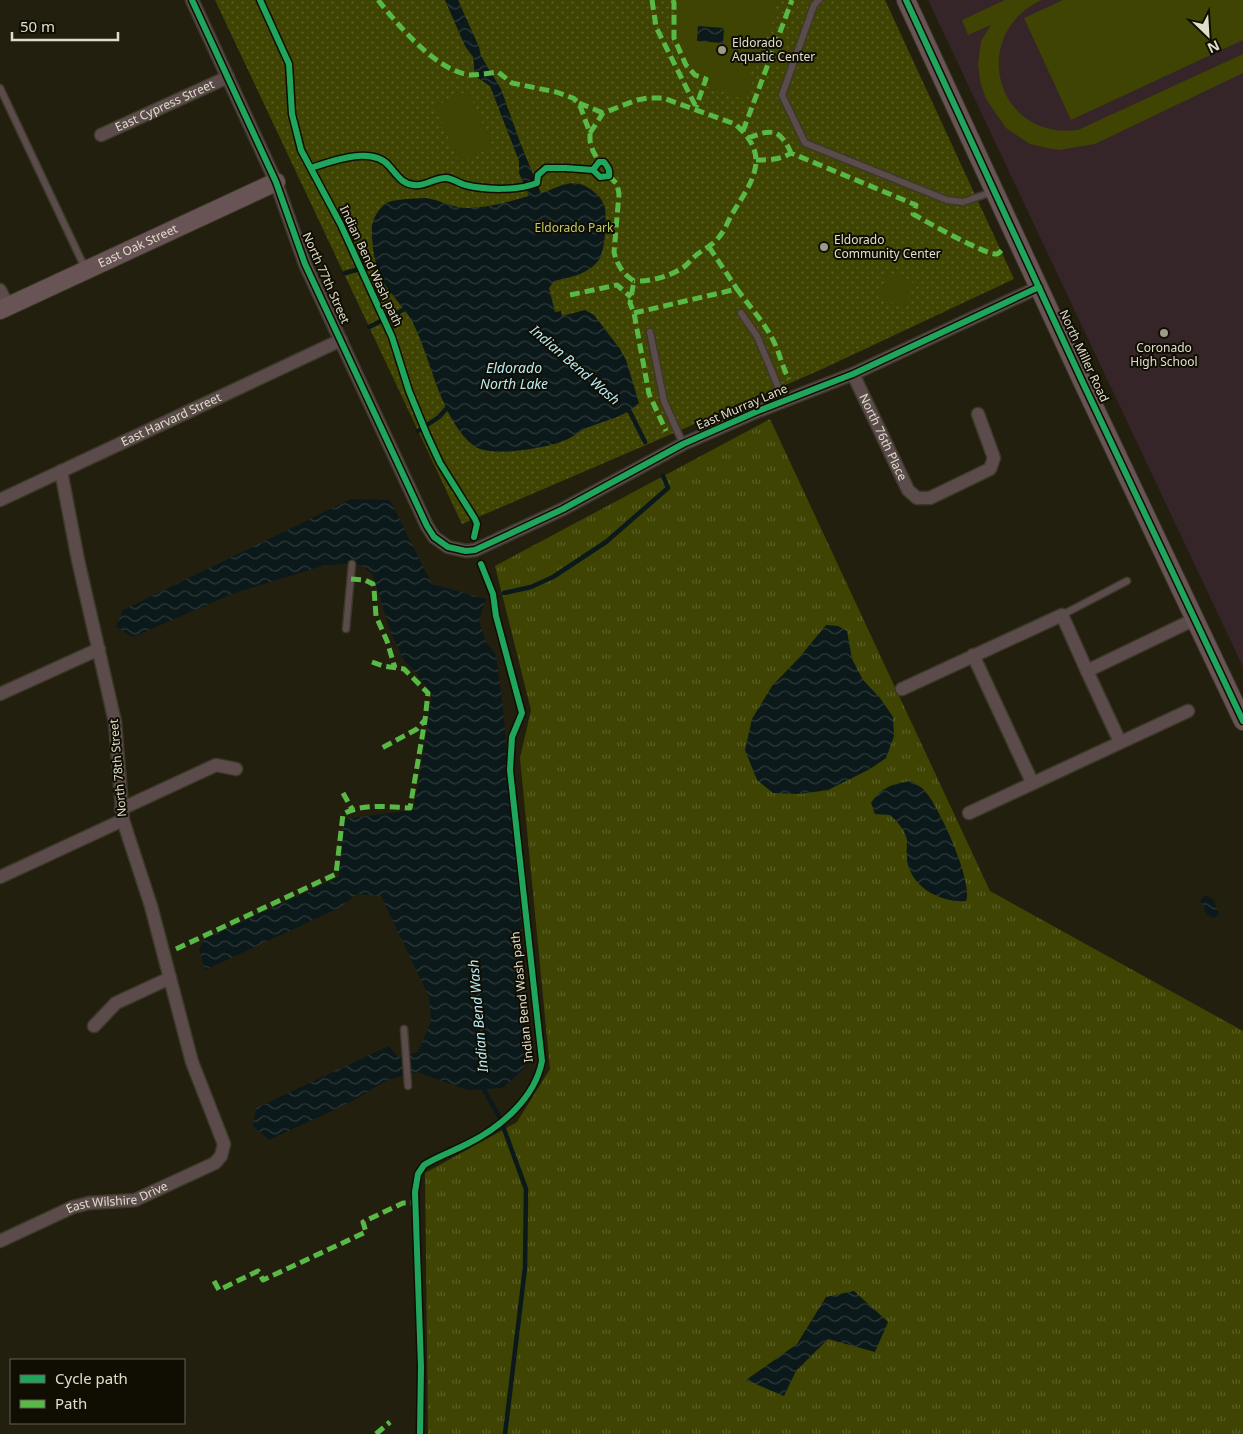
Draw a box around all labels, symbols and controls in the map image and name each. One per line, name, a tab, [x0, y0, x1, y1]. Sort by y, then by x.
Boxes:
scale bar	[12, 10, 119, 42]
north arrow	[1183, 10, 1233, 60]
text: 50 m	[20, 16, 55, 36]
place label: Eldorado Aquatic Center	[732, 34, 815, 65]
text: N	[1205, 36, 1223, 58]
marker: Eldorado Aquatic Center	[716, 44, 728, 56]
street label: East Cypress Street	[112, 75, 217, 136]
street label: Indian Bend Wash path	[336, 203, 407, 329]
park label: Eldorado Park	[535, 219, 614, 236]
street label: East Oak Street	[95, 220, 181, 271]
street label: North 77th Street	[299, 229, 354, 327]
place label: Eldorado Community Center	[834, 231, 941, 262]
marker: Eldorado Community Center	[818, 241, 830, 253]
street label: North Miller Road	[1056, 307, 1113, 405]
water label: Indian Bend Wash	[526, 320, 624, 409]
marker: Coronado High School	[1158, 327, 1170, 339]
place label: Coronado High School	[1130, 339, 1198, 370]
water label: Eldorado North Lake	[480, 358, 548, 393]
street label: East Murray Lane	[693, 380, 790, 433]
street label: East Harvard Street	[118, 388, 224, 450]
street label: North 76th Place	[856, 391, 911, 484]
street label: North 78th Street	[105, 718, 130, 818]
street label: Indian Bend Wash path	[506, 931, 537, 1063]
water label: Indian Bend Wash	[463, 959, 492, 1074]
street label: East Wilshire Drive	[63, 1177, 171, 1217]
legend	[10, 1359, 185, 1424]
text: Cycle path	[55, 1368, 128, 1388]
text: Path	[55, 1393, 87, 1413]

